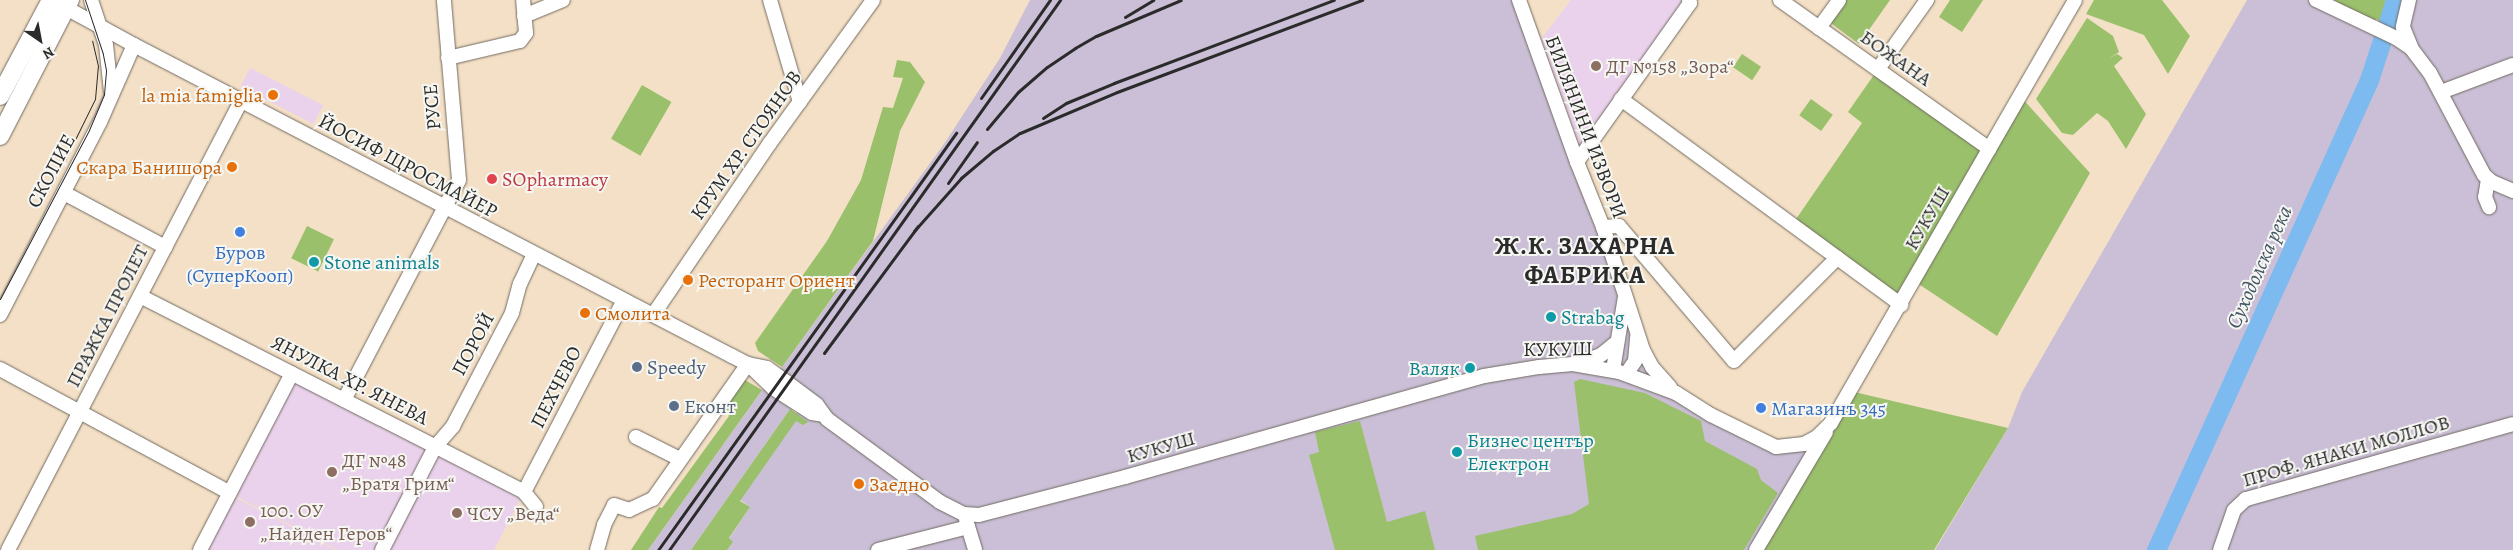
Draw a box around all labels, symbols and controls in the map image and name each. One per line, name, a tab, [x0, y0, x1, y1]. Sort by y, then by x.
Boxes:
north arrow	[15, 15, 65, 65]
street label: БОЖАНА	[1856, 25, 1936, 91]
street label: БИЛЯНИНИ ИЗВОРИ	[1540, 32, 1632, 222]
text: N	[39, 42, 58, 64]
place label: ДГ №158 „Зора“	[1606, 54, 1734, 78]
marker: ДГ №158 „Зора“	[1590, 60, 1602, 72]
street label: КРУМ ХР. СТОЯНОВ	[685, 65, 807, 225]
place label: la mia famiglia	[141, 83, 263, 107]
street label: РУСЕ	[418, 83, 446, 131]
marker: la mia famiglia	[267, 89, 279, 101]
street label: ЙОСИФ ЩРОСМАЙЕР	[314, 109, 502, 223]
street label: СКОПИЕ	[22, 130, 80, 212]
place label: Скара Банишора	[76, 155, 222, 179]
marker: Скара Банишора	[226, 161, 238, 173]
place label: SOpharmacy	[502, 167, 608, 191]
marker: SOpharmacy	[486, 173, 498, 185]
street label: КУКУШ	[1899, 182, 1955, 254]
water label: Суходолска река	[2221, 202, 2297, 332]
marker: Буров (СуперКооп)	[234, 226, 246, 238]
district label: Ж.К. ЗАХАРНА ФАБРИКА	[1493, 232, 1677, 291]
place label: Буров (СуперКооп)	[187, 240, 293, 287]
street label: ПРАЖКА ПРОЛЕТ	[61, 241, 153, 391]
place label: Stone animals	[324, 250, 440, 274]
marker: Stone animals	[308, 256, 320, 268]
place label: Ресторант Ориент	[698, 268, 855, 292]
marker: Ресторант Ориент	[682, 274, 694, 286]
place label: Смолита	[595, 301, 670, 325]
place label: Strabag	[1561, 305, 1624, 329]
marker: Смолита	[579, 307, 591, 319]
street label: ПОРОЙ	[446, 308, 500, 380]
marker: Strabag	[1545, 311, 1557, 323]
street label: ЯНУЛКА ХР. ЯНЕВА	[267, 330, 433, 430]
street label: КУКУШ	[1523, 336, 1593, 362]
street label: ПЕХЧЕВО	[525, 342, 587, 432]
place label: Speedy	[647, 355, 706, 379]
place label: Валяк	[1409, 356, 1460, 380]
marker: Speedy	[631, 361, 643, 373]
marker: Валяк	[1464, 362, 1476, 374]
place label: Еконт	[684, 394, 736, 418]
place label: Магазинъ 345	[1771, 396, 1886, 420]
marker: Еконт	[668, 400, 680, 412]
marker: Магазинъ 345	[1755, 402, 1767, 414]
street label: ПРОФ. ЯНАКИ МОЛЛОВ	[2239, 410, 2453, 492]
street label: КУКУШ	[1124, 426, 1198, 468]
place label: Бизнес център Електрон	[1467, 429, 1594, 476]
marker: Бизнес център Електрон	[1451, 446, 1463, 458]
place label: ДГ №48 „Братя Грим“	[342, 449, 454, 496]
marker: ДГ №48 „Братя Грим“	[326, 466, 338, 478]
place label: Заедно	[869, 472, 929, 496]
marker: Заедно	[853, 478, 865, 490]
place label: 100. ОУ „Найден Геров“	[260, 499, 392, 546]
place label: ЧСУ „Веда“	[467, 501, 560, 525]
marker: ЧСУ „Веда“	[451, 507, 463, 519]
marker: 100. ОУ „Найден Геров“	[244, 516, 256, 528]

